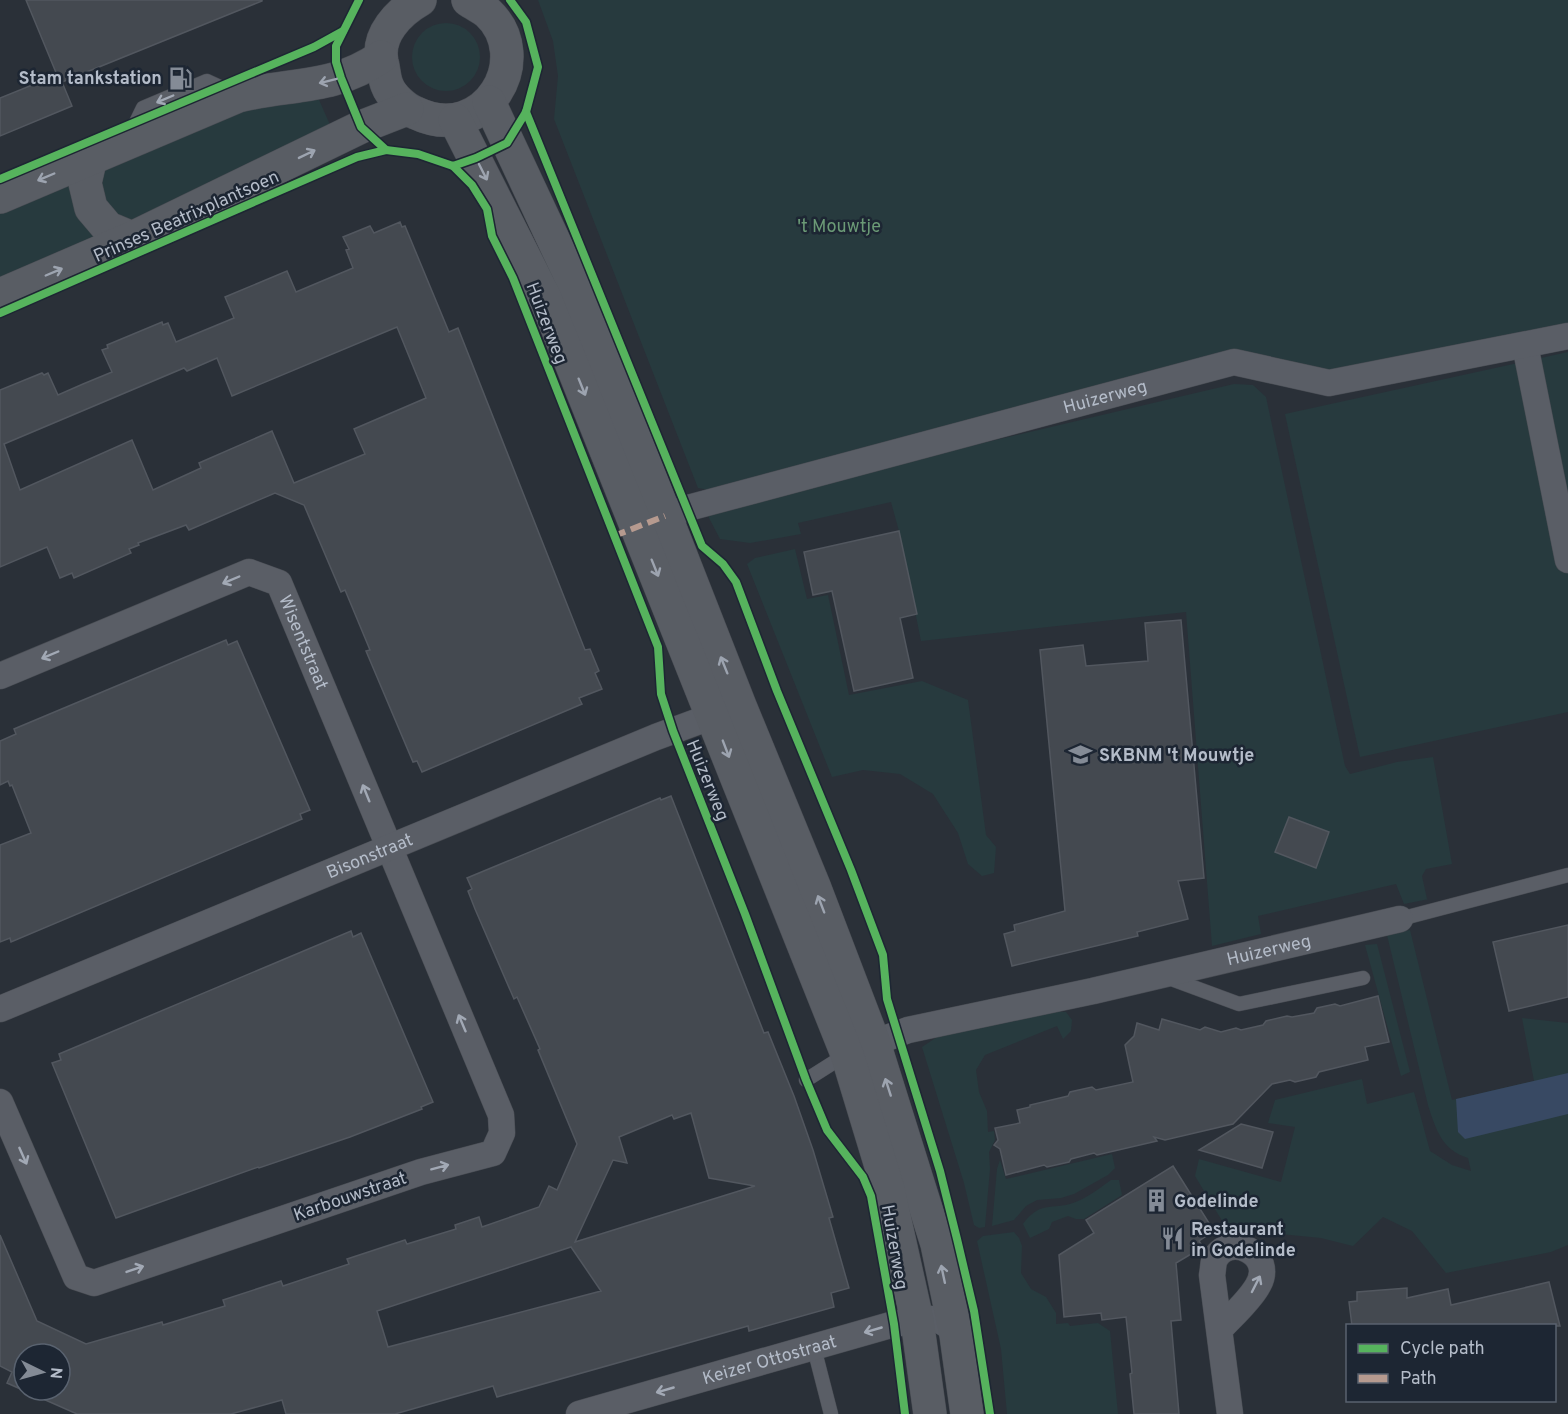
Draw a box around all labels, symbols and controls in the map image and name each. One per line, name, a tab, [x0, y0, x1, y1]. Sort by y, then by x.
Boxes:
fuel station icon: Stam tankstation	[167, 65, 193, 91]
place label: Stam tankstation	[19, 68, 162, 91]
one-way arrow	[319, 76, 338, 88]
one-way arrow	[157, 94, 175, 105]
one-way arrow	[297, 147, 315, 159]
one-way arrow	[477, 163, 489, 181]
street label: Prinses Beatrixplantsoen	[90, 166, 283, 269]
one-way arrow	[37, 172, 55, 183]
park label: 't Mouwtje	[797, 216, 881, 239]
one-way arrow	[44, 265, 62, 277]
street label: Huizerweg	[519, 279, 572, 368]
street label: Huizerweg	[1061, 376, 1150, 420]
one-way arrow	[577, 378, 588, 396]
one-way arrow	[650, 558, 661, 577]
one-way arrow	[222, 575, 240, 586]
street label: Wisentstraat	[272, 592, 332, 694]
one-way arrow	[42, 650, 60, 661]
one-way arrow	[718, 656, 729, 674]
street label: Huizerweg	[680, 736, 733, 825]
one-way arrow	[721, 740, 732, 758]
school or university icon: SKBNM 't Mouwtje	[1068, 742, 1094, 768]
place label: SKBNM 't Mouwtje	[1099, 745, 1254, 768]
one-way arrow	[360, 784, 371, 803]
street label: Bisonstraat	[323, 829, 417, 885]
one-way arrow	[815, 895, 826, 913]
street label: Huizerweg	[1225, 930, 1314, 972]
one-way arrow	[456, 1014, 467, 1033]
one-way arrow	[882, 1078, 893, 1097]
one-way arrow	[18, 1146, 30, 1164]
one-way arrow	[430, 1161, 449, 1173]
street label: Karbouwstraat	[291, 1167, 410, 1228]
building icon: Godelinde	[1143, 1188, 1169, 1214]
place label: Godelinde	[1174, 1191, 1258, 1214]
street label: Huizerweg	[875, 1203, 912, 1292]
place label: Restaurant in Godelinde	[1191, 1219, 1296, 1263]
restaurant icon: Restaurant in Godelinde	[1160, 1226, 1186, 1252]
one-way arrow	[125, 1262, 144, 1273]
one-way arrow	[937, 1264, 948, 1284]
one-way arrow	[1251, 1275, 1263, 1293]
legend	[1346, 1324, 1556, 1402]
one-way arrow	[864, 1325, 883, 1336]
street label: Keizer Ottostraat	[700, 1331, 840, 1391]
text: Cycle path	[1400, 1338, 1485, 1361]
north arrow	[12, 1342, 72, 1402]
text: N	[44, 1367, 65, 1380]
text: Path	[1400, 1368, 1437, 1391]
one-way arrow	[656, 1384, 675, 1396]

